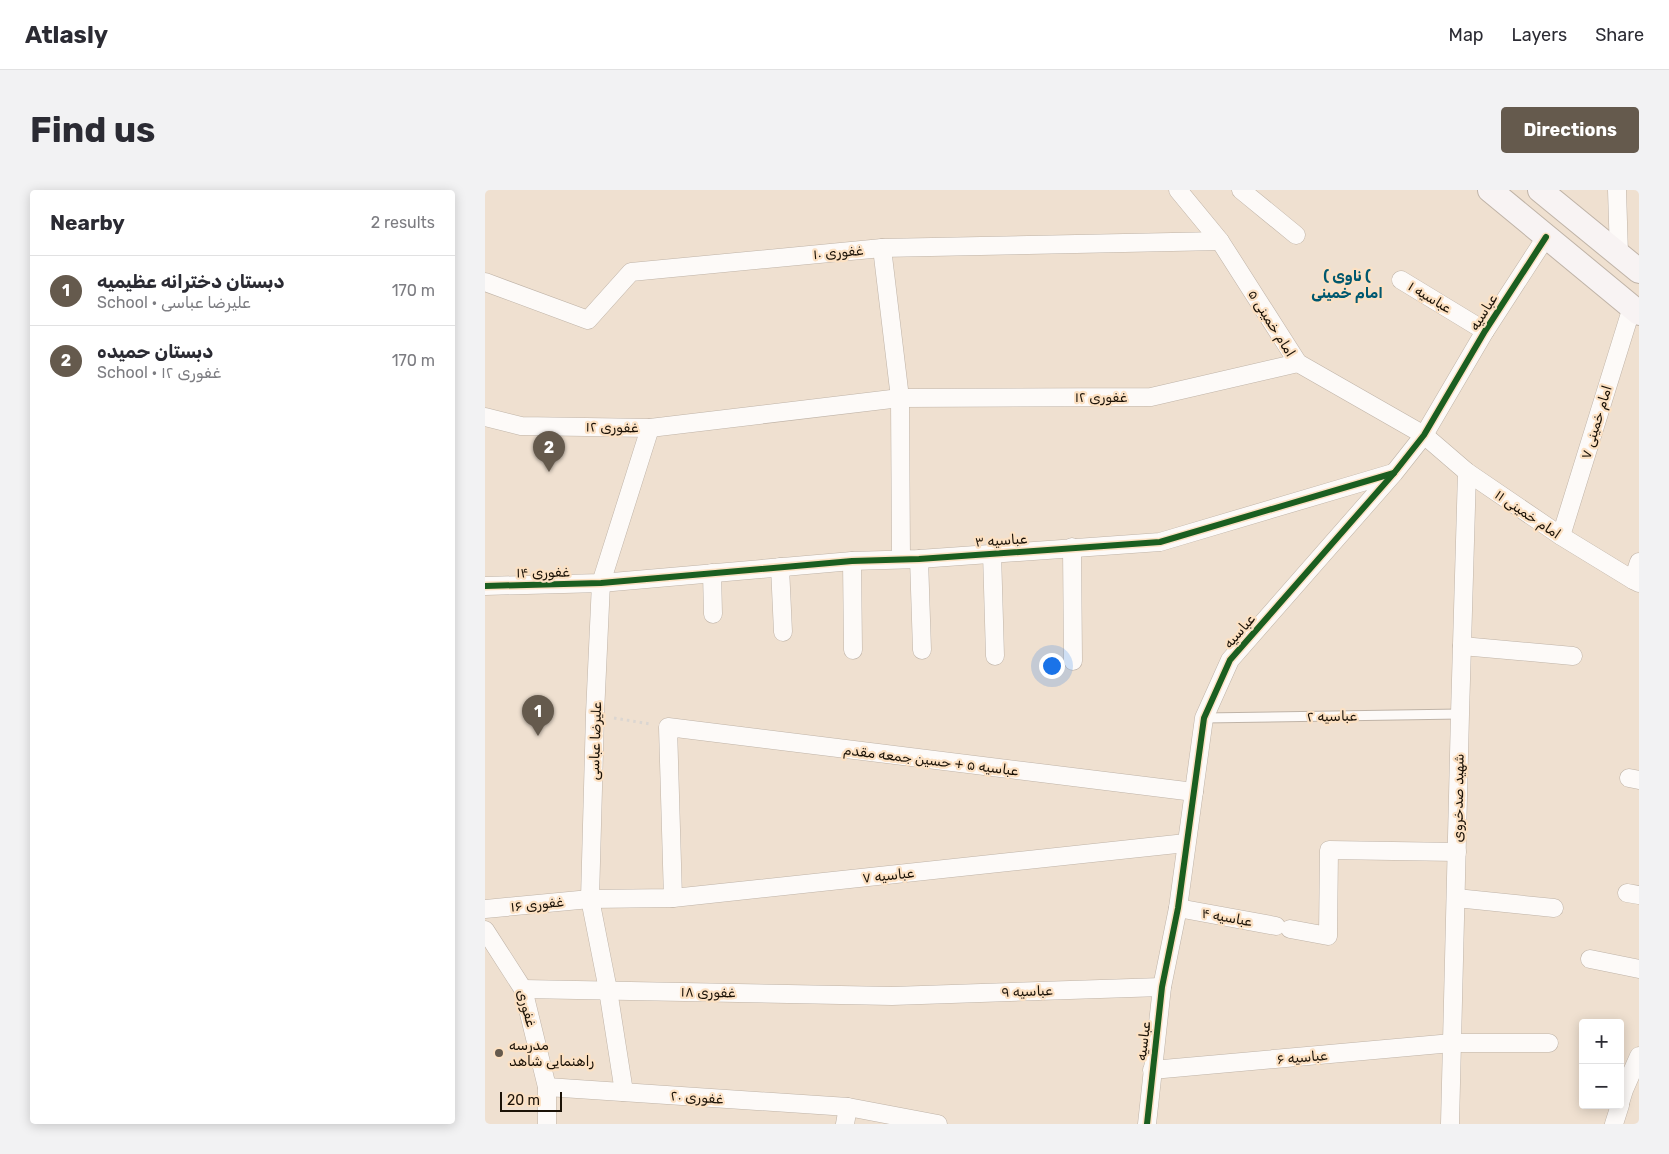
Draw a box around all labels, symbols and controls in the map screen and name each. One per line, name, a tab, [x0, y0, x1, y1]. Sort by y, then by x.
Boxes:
text: Atlasly	[25, 21, 108, 49]
text: Map	[1449, 24, 1484, 46]
text: Layers	[1512, 24, 1567, 46]
text: Share	[1595, 24, 1644, 46]
button: Directions	[1501, 107, 1639, 153]
text: Find us	[30, 109, 155, 151]
text: Nearby	[50, 210, 125, 235]
text: 2 results	[371, 213, 435, 232]
street label: غفوری ۱۰	[812, 242, 864, 263]
district label: ( ناوی ( امام خمینی	[1311, 267, 1383, 303]
text: دبستان دخترانه عظیمیه	[97, 270, 284, 293]
street label: عباسیه ۱	[1405, 278, 1455, 317]
text: 1	[62, 281, 70, 300]
text: 170 m	[392, 281, 435, 300]
street label: امام خمینی ۵	[1243, 286, 1299, 361]
street label: عباسیه	[1466, 291, 1501, 334]
text: School · علیرضا عباسی	[97, 293, 251, 312]
text: دبستان حمیده	[97, 340, 213, 363]
text: 2	[61, 351, 71, 370]
text: 170 m	[392, 351, 435, 370]
text: School · غفوری ۱۲	[97, 363, 221, 382]
street label: امام خمینی ۷	[1577, 383, 1617, 461]
street label: غفوری ۱۲	[1075, 389, 1128, 406]
street label: غفوری ۱۲	[586, 419, 639, 436]
pin: 2	[533, 431, 565, 472]
street label: امام خمینی ۱۱	[1491, 486, 1564, 544]
street label: عباسیه ۳	[974, 530, 1028, 551]
street label: غفوری ۱۴	[516, 564, 570, 581]
street label: عباسیه	[1220, 610, 1259, 652]
your location	[1039, 653, 1065, 679]
pin: 1	[522, 695, 554, 736]
street label: علیرضا عباسی	[586, 701, 605, 781]
street label: عباسیه ۲	[1307, 708, 1358, 725]
street label: عباسیه ۵ + حسین جمعه مقدم	[842, 741, 1020, 781]
street label: شهید صدخروی	[1449, 754, 1468, 843]
street label: عباسیه ۷	[861, 864, 915, 887]
street label: غفوری ۱۶	[510, 893, 565, 916]
street label: عباسیه ۴	[1200, 905, 1254, 930]
street label: عباسیه ۹	[1001, 982, 1053, 1001]
street label: غفوری ۱۸	[681, 984, 736, 1001]
street label: غفوری	[513, 988, 540, 1029]
map controls	[1579, 1019, 1624, 1109]
button: +	[1579, 1019, 1624, 1064]
street label: عباسیه	[1133, 1020, 1154, 1062]
place label: مدرسه راهنمایی شاهد	[509, 1037, 594, 1070]
marker: مدرسه راهنمایی شاهد	[493, 1047, 505, 1059]
street label: عباسیه ۶	[1276, 1047, 1328, 1068]
button: −	[1579, 1064, 1624, 1109]
street label: غفوری ۲۰	[670, 1087, 724, 1108]
scale bar	[500, 1089, 563, 1112]
text: 20 m	[507, 1092, 540, 1109]

